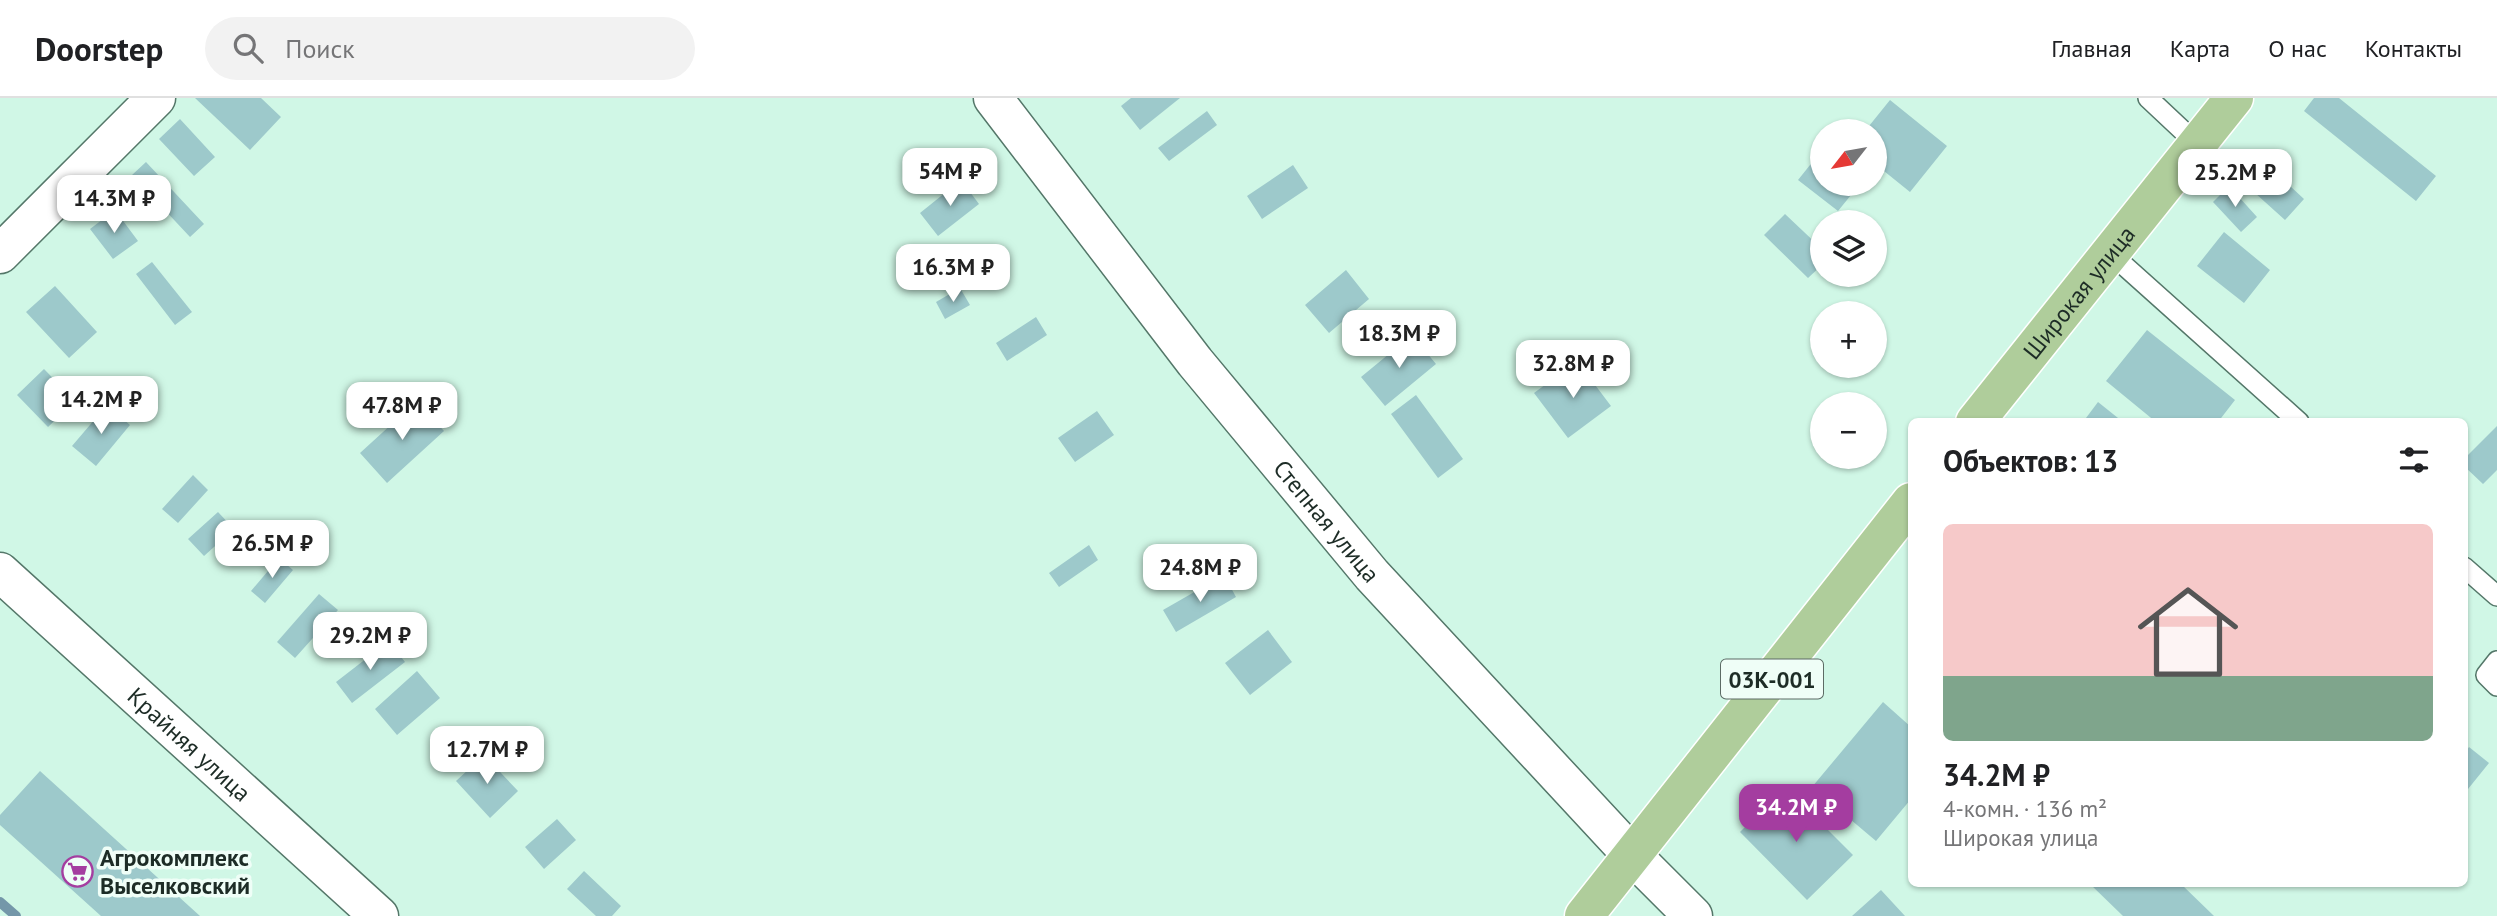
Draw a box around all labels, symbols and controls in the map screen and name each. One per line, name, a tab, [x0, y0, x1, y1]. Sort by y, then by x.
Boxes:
search box	[205, 17, 695, 80]
text: Doorstep	[35, 27, 163, 70]
icon: search	[229, 29, 267, 67]
text: Поиск	[285, 32, 355, 65]
text: Главная	[2051, 33, 2132, 64]
text: Карта	[2170, 33, 2230, 64]
text: О нас	[2268, 33, 2327, 64]
text: Контакты	[2365, 33, 2462, 64]
north arrow	[1810, 119, 1886, 196]
map controls	[1810, 119, 1887, 469]
pin: 54M ₽	[901, 148, 999, 208]
pin: 25.2M ₽	[2170, 150, 2300, 209]
text: 54M ₽	[918, 156, 982, 185]
text: 25.2M ₽	[2194, 157, 2276, 186]
pin: 14.3M ₽	[49, 176, 179, 235]
text: 14.3M ₽	[73, 183, 155, 212]
button: layers	[1810, 210, 1887, 287]
street label: Широкая улица	[2016, 219, 2141, 365]
pin: 16.3M ₽	[888, 244, 1018, 304]
text: 16.3M ₽	[912, 252, 994, 281]
button: +	[1810, 301, 1887, 378]
pin: 18.3M ₽	[1334, 310, 1464, 370]
text: 18.3M ₽	[1358, 318, 1440, 347]
pin: 32.8M ₽	[1508, 341, 1638, 400]
text: 32.8M ₽	[1532, 348, 1614, 377]
pin: 14.2M ₽	[36, 376, 166, 436]
pin: 47.8M ₽	[337, 382, 467, 442]
text: 14.2M ₽	[60, 384, 142, 413]
text: 47.8M ₽	[362, 390, 442, 419]
button: −	[1810, 392, 1887, 469]
text: Объектов: 13	[1943, 441, 2118, 480]
icon: filters	[2395, 441, 2433, 479]
street label: Степная улица	[1267, 453, 1387, 589]
pin: 26.5M ₽	[207, 520, 337, 580]
text: 26.5M ₽	[231, 528, 313, 557]
pin: 24.8M ₽	[1135, 545, 1265, 604]
text: 24.8M ₽	[1159, 552, 1241, 581]
icon: home	[2125, 569, 2251, 695]
pin: 29.2M ₽	[305, 612, 435, 672]
text: 29.2M ₽	[329, 620, 411, 649]
road number: 03К-001	[1721, 660, 1823, 698]
street label: Крайняя улица	[121, 680, 258, 808]
pin: 12.7M ₽	[422, 726, 552, 786]
text: 12.7M ₽	[446, 734, 528, 763]
text: 34.2M ₽	[1943, 755, 2050, 794]
pin: 34.2M ₽	[1731, 784, 1861, 844]
text: 34.2M ₽	[1755, 792, 1837, 821]
text: 4-комн. · 136 m²	[1943, 794, 2107, 823]
text: Широкая улица	[1943, 823, 2099, 852]
place label: Агрокомплекс Выселковский	[100, 842, 250, 901]
supermarket icon: Агрокомплекс Выселковский	[60, 854, 94, 888]

